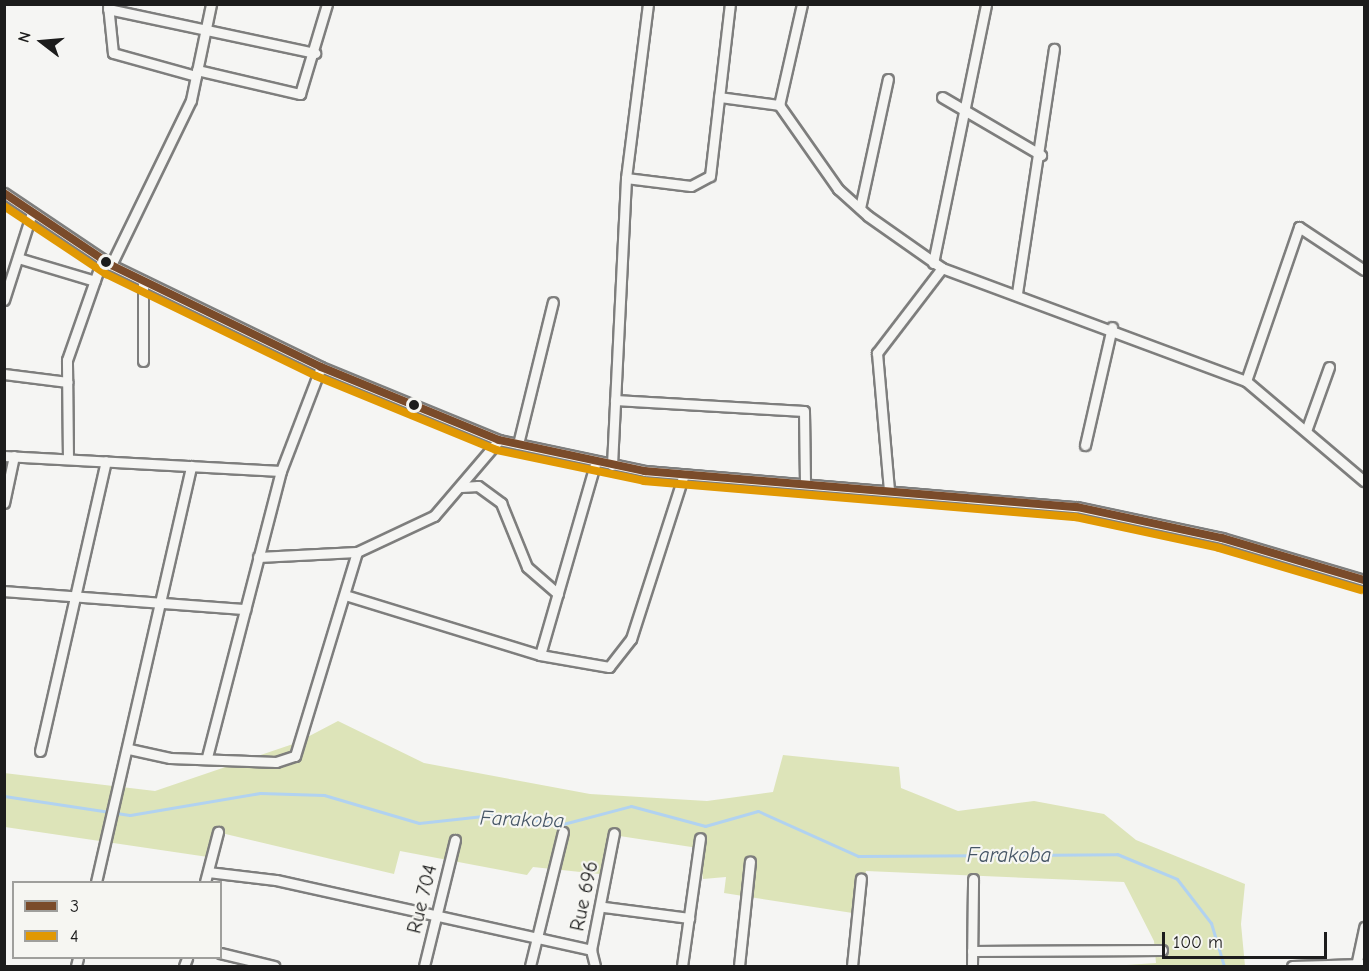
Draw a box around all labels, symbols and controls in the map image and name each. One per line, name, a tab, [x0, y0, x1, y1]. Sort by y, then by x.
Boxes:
north arrow	[12, 12, 72, 72]
text: N	[15, 30, 35, 45]
unlabelled marker	[100, 256, 112, 268]
unlabelled marker	[408, 399, 420, 411]
water label: Farakoba	[479, 805, 565, 833]
water label: Farakoba	[967, 842, 1051, 868]
street label: Rue 696	[565, 859, 603, 933]
street label: Rue 704	[402, 862, 442, 936]
legend	[12, 881, 222, 959]
text: 3	[70, 896, 79, 917]
scale bar	[1165, 920, 1330, 958]
text: 4	[70, 926, 79, 947]
text: 100 m	[1173, 932, 1223, 953]

